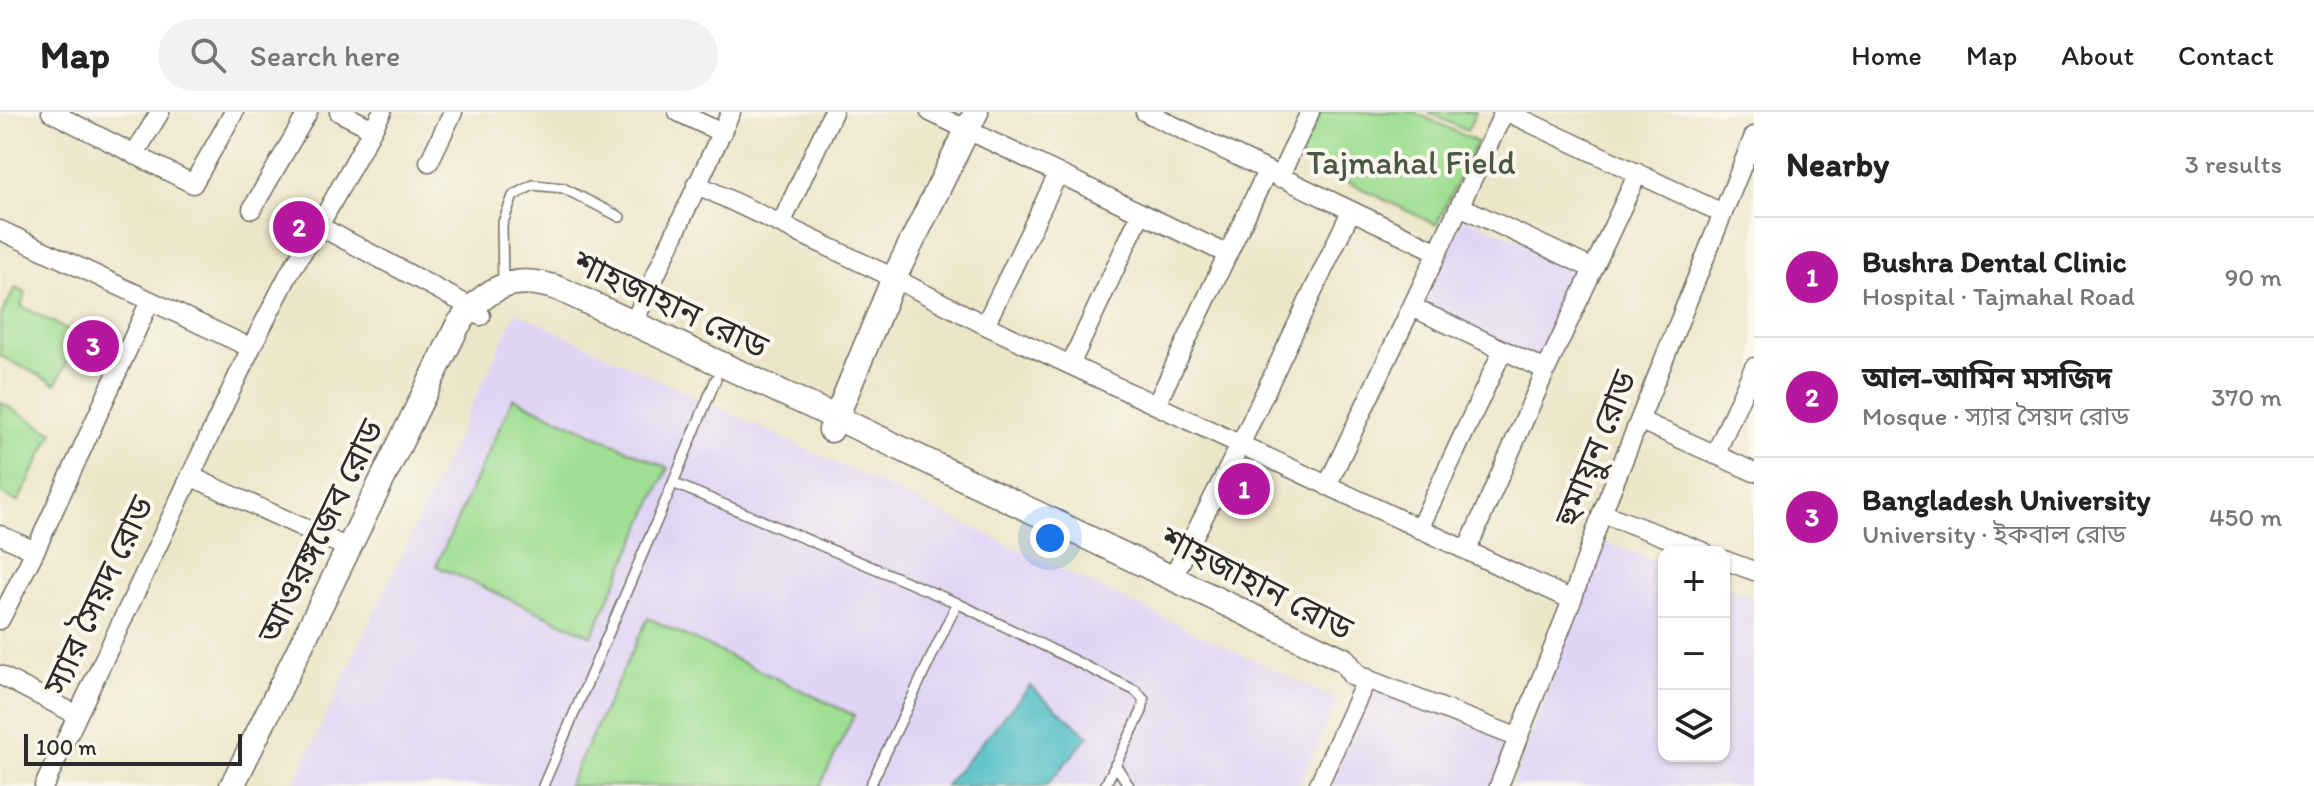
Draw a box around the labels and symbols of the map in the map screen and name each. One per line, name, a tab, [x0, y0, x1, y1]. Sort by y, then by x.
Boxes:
park label: Tajmahal Field	[1306, 142, 1516, 183]
pin: 2	[273, 197, 325, 257]
street label: শাহজাহান রোড	[566, 241, 775, 368]
pin: 3	[67, 316, 119, 376]
street label: হুমায়ুন রোড	[1545, 364, 1647, 534]
street label: আওরঙ্গজেব রোড	[248, 412, 393, 651]
pin: 1	[1218, 459, 1270, 519]
street label: স্যার সৈয়দ রোড	[34, 489, 163, 702]
street label: শাহজাহান রোড	[1153, 517, 1360, 650]
your location	[1030, 518, 1070, 558]
scale bar	[24, 730, 242, 766]

